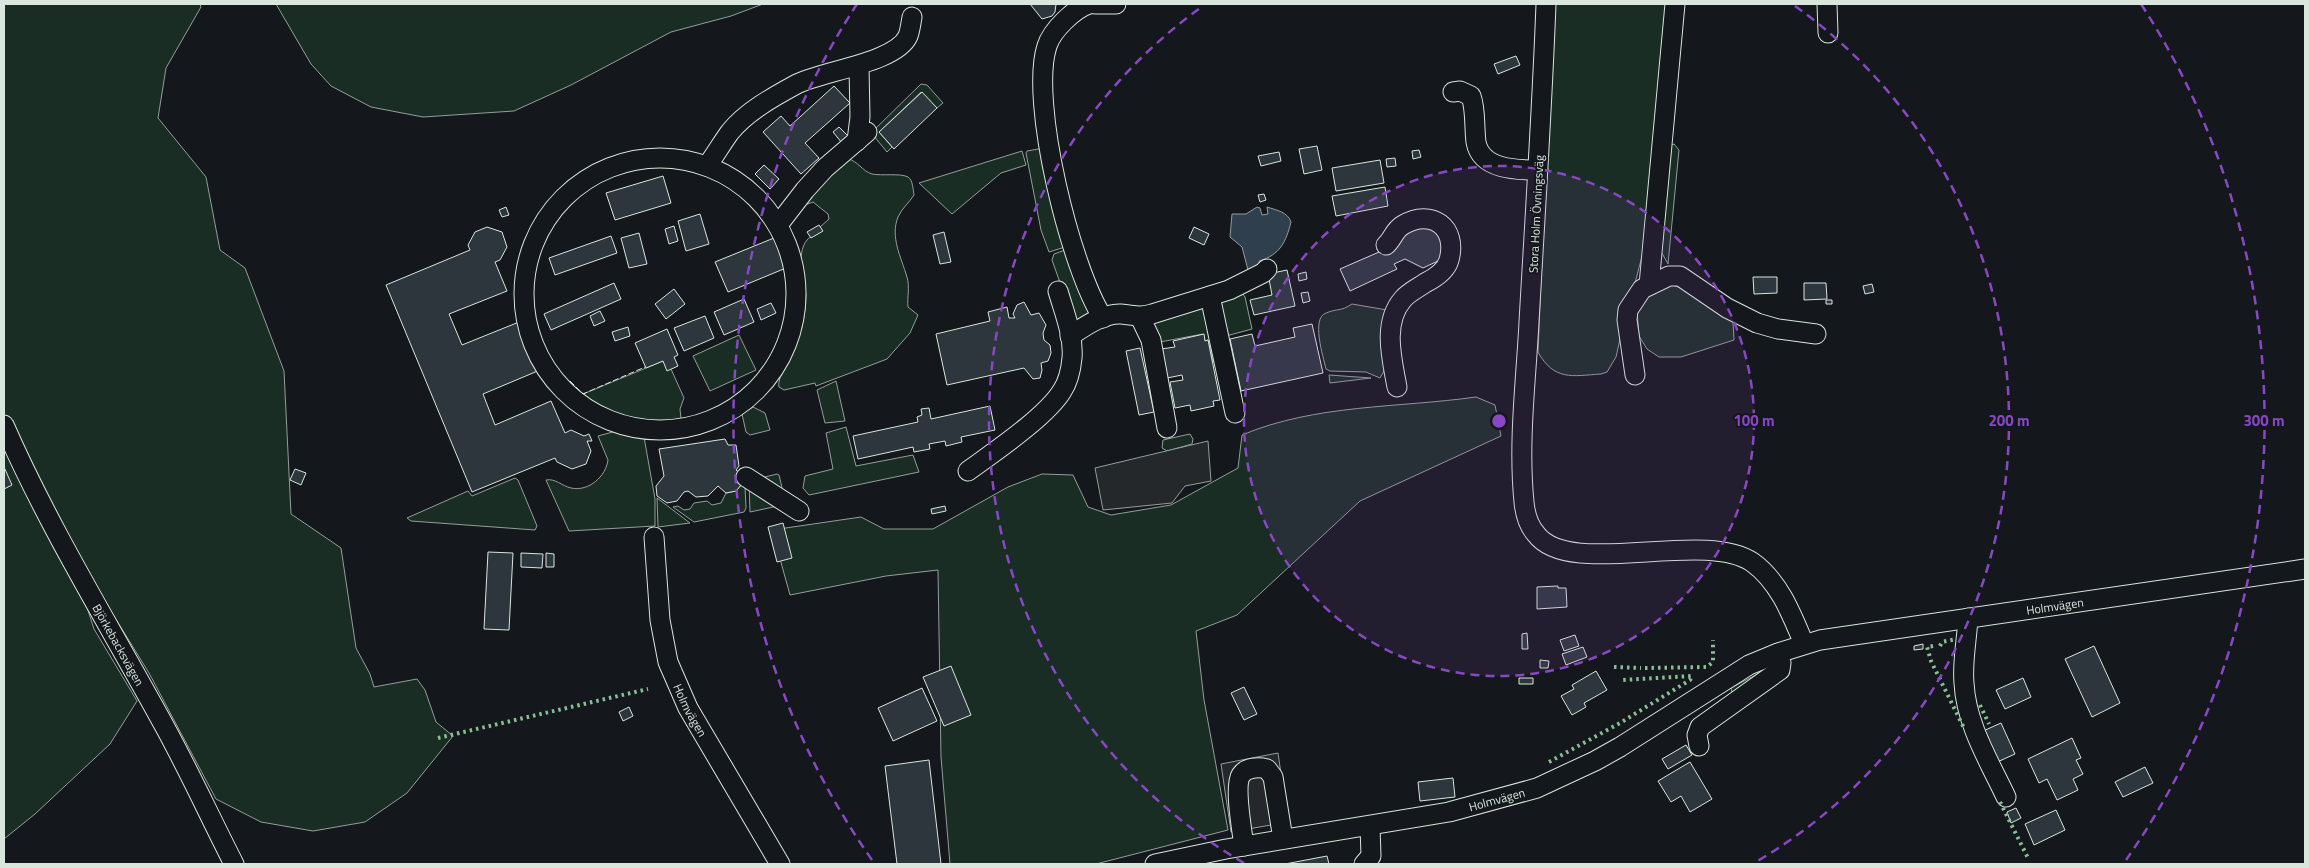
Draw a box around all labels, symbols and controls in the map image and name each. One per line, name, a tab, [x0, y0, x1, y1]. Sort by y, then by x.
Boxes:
street label: Stora Holm Övningsväg	[1523, 154, 1549, 274]
text: 100 m	[1733, 409, 1775, 432]
text: 200 m	[1988, 409, 2030, 432]
text: 300 m	[2243, 409, 2285, 432]
centre of rings	[1490, 412, 1508, 430]
street label: Holmvägen	[2025, 592, 2085, 619]
street label: Björkebacksvägen	[88, 600, 150, 689]
street label: Holmvägen	[669, 680, 712, 740]
street label: Holmvägen	[1466, 782, 1527, 816]

